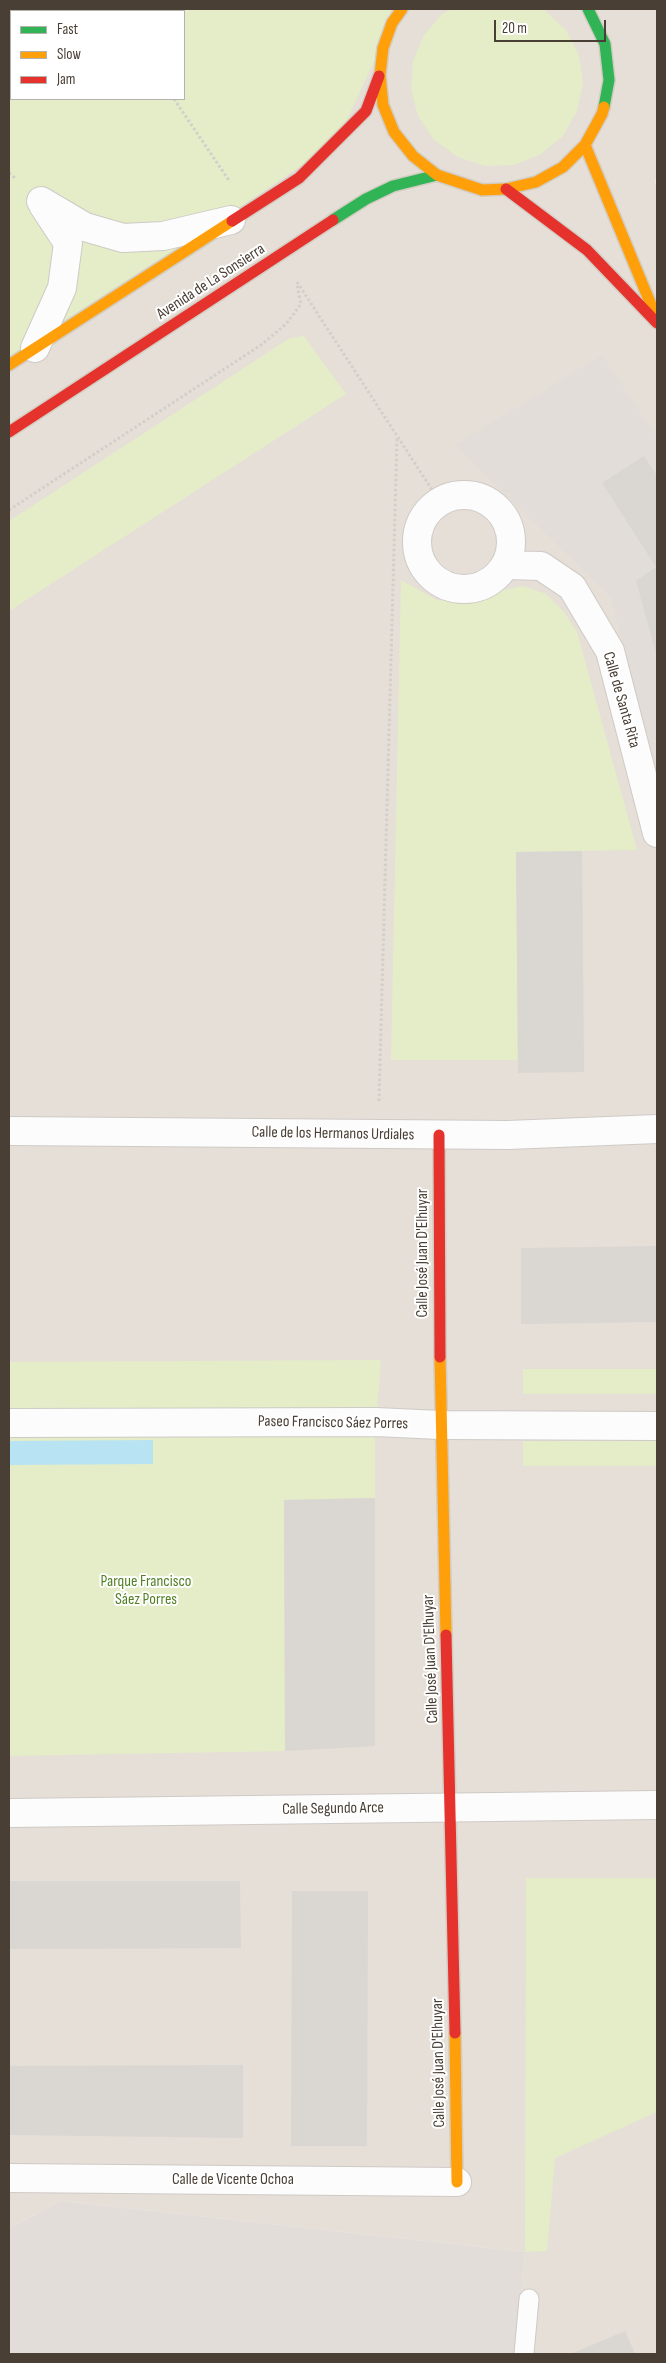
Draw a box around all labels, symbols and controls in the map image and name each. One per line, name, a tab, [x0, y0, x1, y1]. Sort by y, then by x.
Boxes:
legend	[10, 10, 185, 100]
scale bar	[496, 10, 608, 42]
text: 20 m	[502, 19, 527, 38]
text: Fast	[57, 20, 78, 39]
text: Slow	[57, 45, 81, 64]
text: Jam	[57, 70, 75, 89]
street label: Avenida de La Sonsierra	[153, 240, 269, 324]
street label: Calle de Santa Rita	[598, 650, 644, 750]
street label: Calle de los Hermanos Urdiales	[251, 1123, 415, 1145]
street label: Calle José Juan D'Elhuyar	[413, 1189, 433, 1317]
street label: Paseo Francisco Sáez Porres	[258, 1412, 408, 1434]
park label: Parque Francisco Sáez Porres	[101, 1572, 191, 1610]
street label: Calle José Juan D'Elhuyar	[419, 1594, 443, 1724]
street label: Calle Segundo Arce	[282, 1799, 384, 1819]
street label: Calle José Juan D'Elhuyar	[428, 1998, 450, 2128]
street label: Calle de Vicente Ochoa	[172, 2170, 294, 2190]

